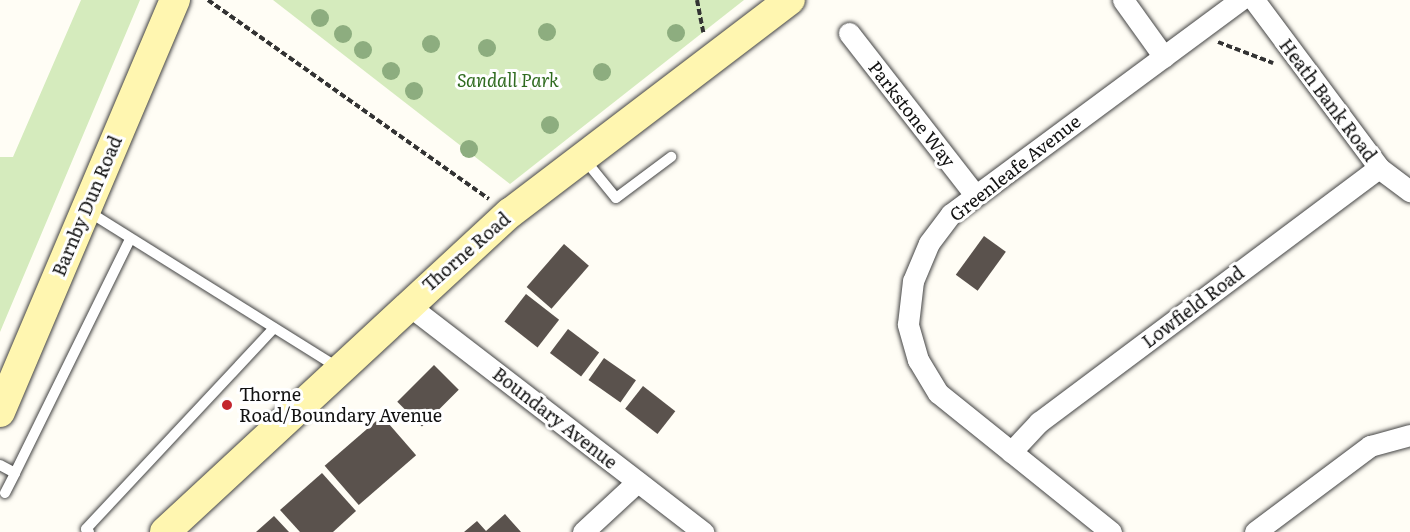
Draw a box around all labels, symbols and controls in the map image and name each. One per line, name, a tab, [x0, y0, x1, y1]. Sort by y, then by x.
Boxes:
street label: Heath Bank Road	[1275, 34, 1381, 166]
street label: Parkstone Way	[864, 57, 960, 171]
park label: Sandall Park	[457, 69, 559, 91]
street label: Greenleafe Avenue	[945, 110, 1085, 226]
street label: Barnby Dun Road	[48, 133, 126, 279]
street label: Thorne Road	[418, 208, 514, 296]
street label: Lowfield Road	[1138, 262, 1248, 352]
street label: Boundary Avenue	[489, 363, 621, 473]
place label: Thorne Road/Boundary Avenue	[239, 384, 442, 426]
marker: Thorne Road/Boundary Avenue	[220, 398, 234, 412]

